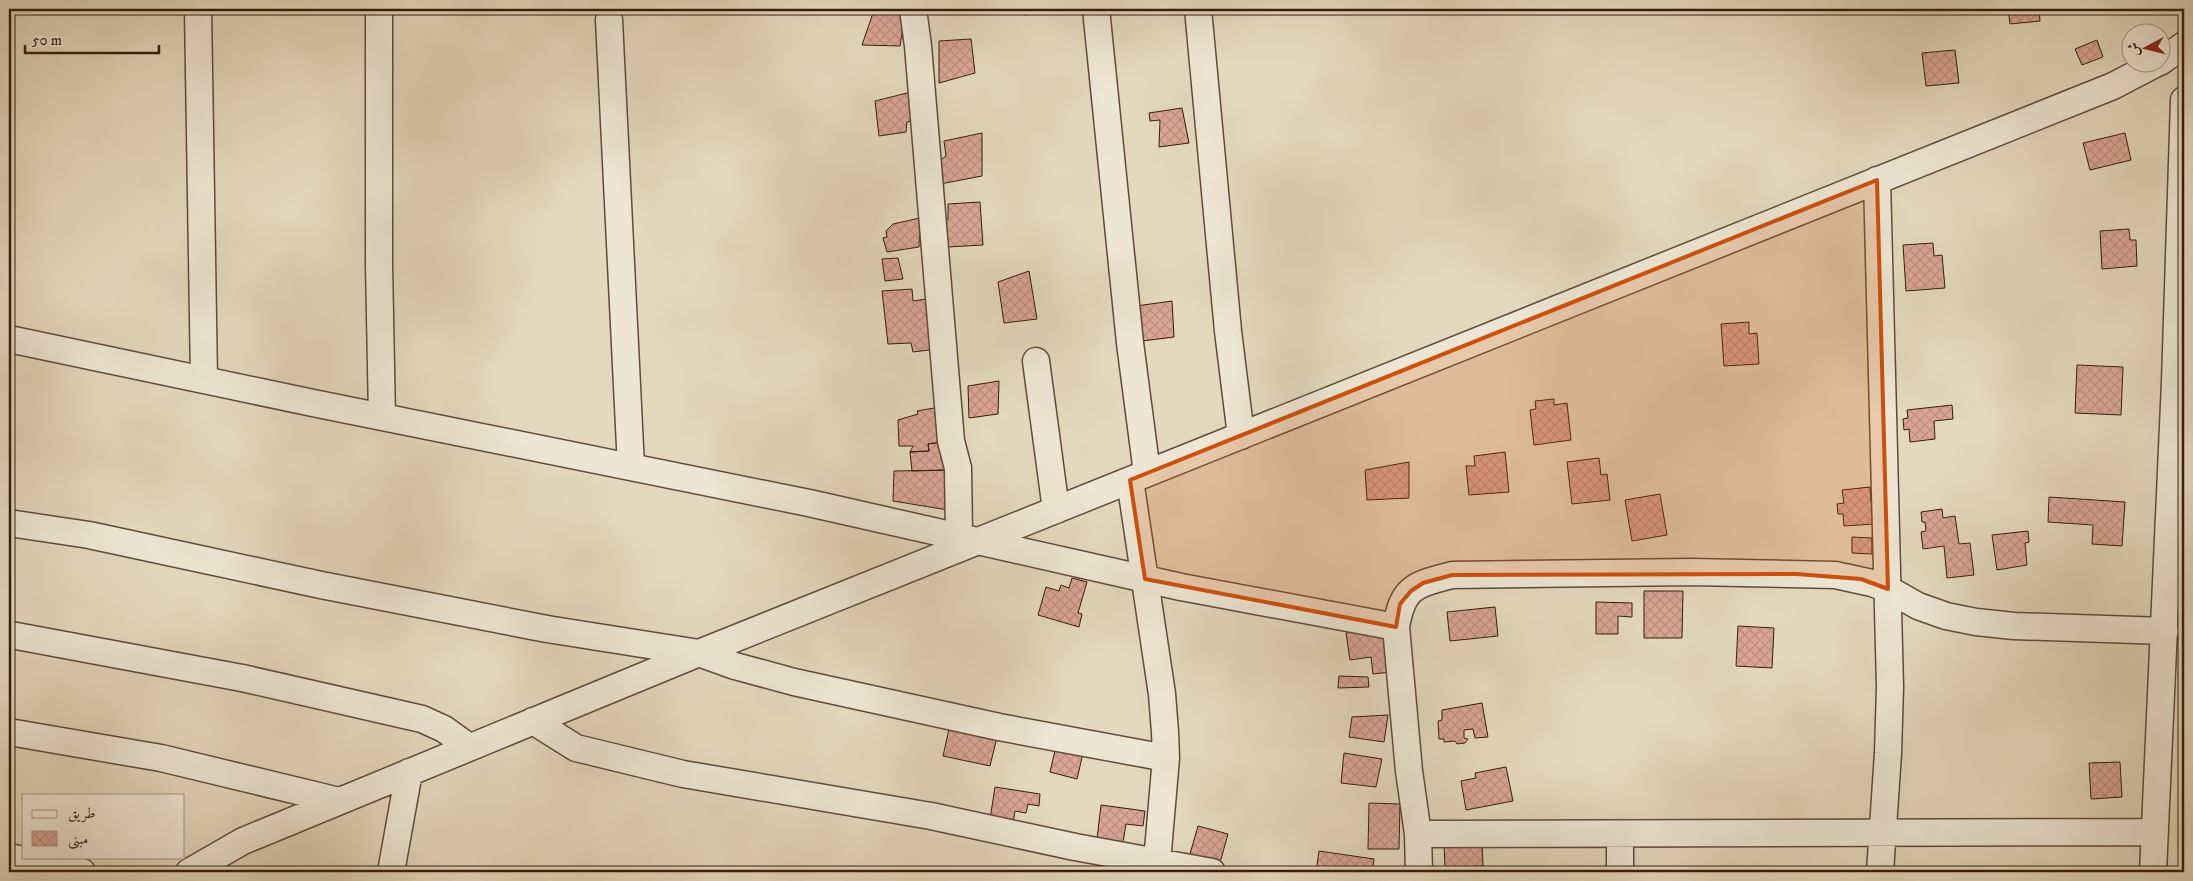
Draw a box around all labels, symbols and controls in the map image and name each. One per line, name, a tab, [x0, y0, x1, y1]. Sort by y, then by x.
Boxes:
scale bar	[25, 22, 159, 54]
north arrow	[2120, 22, 2170, 72]
text: 50 m	[32, 31, 62, 50]
text: ش	[2124, 41, 2144, 57]
legend	[22, 794, 185, 858]
text: طريق	[68, 804, 95, 823]
text: مبنى	[68, 830, 88, 850]

